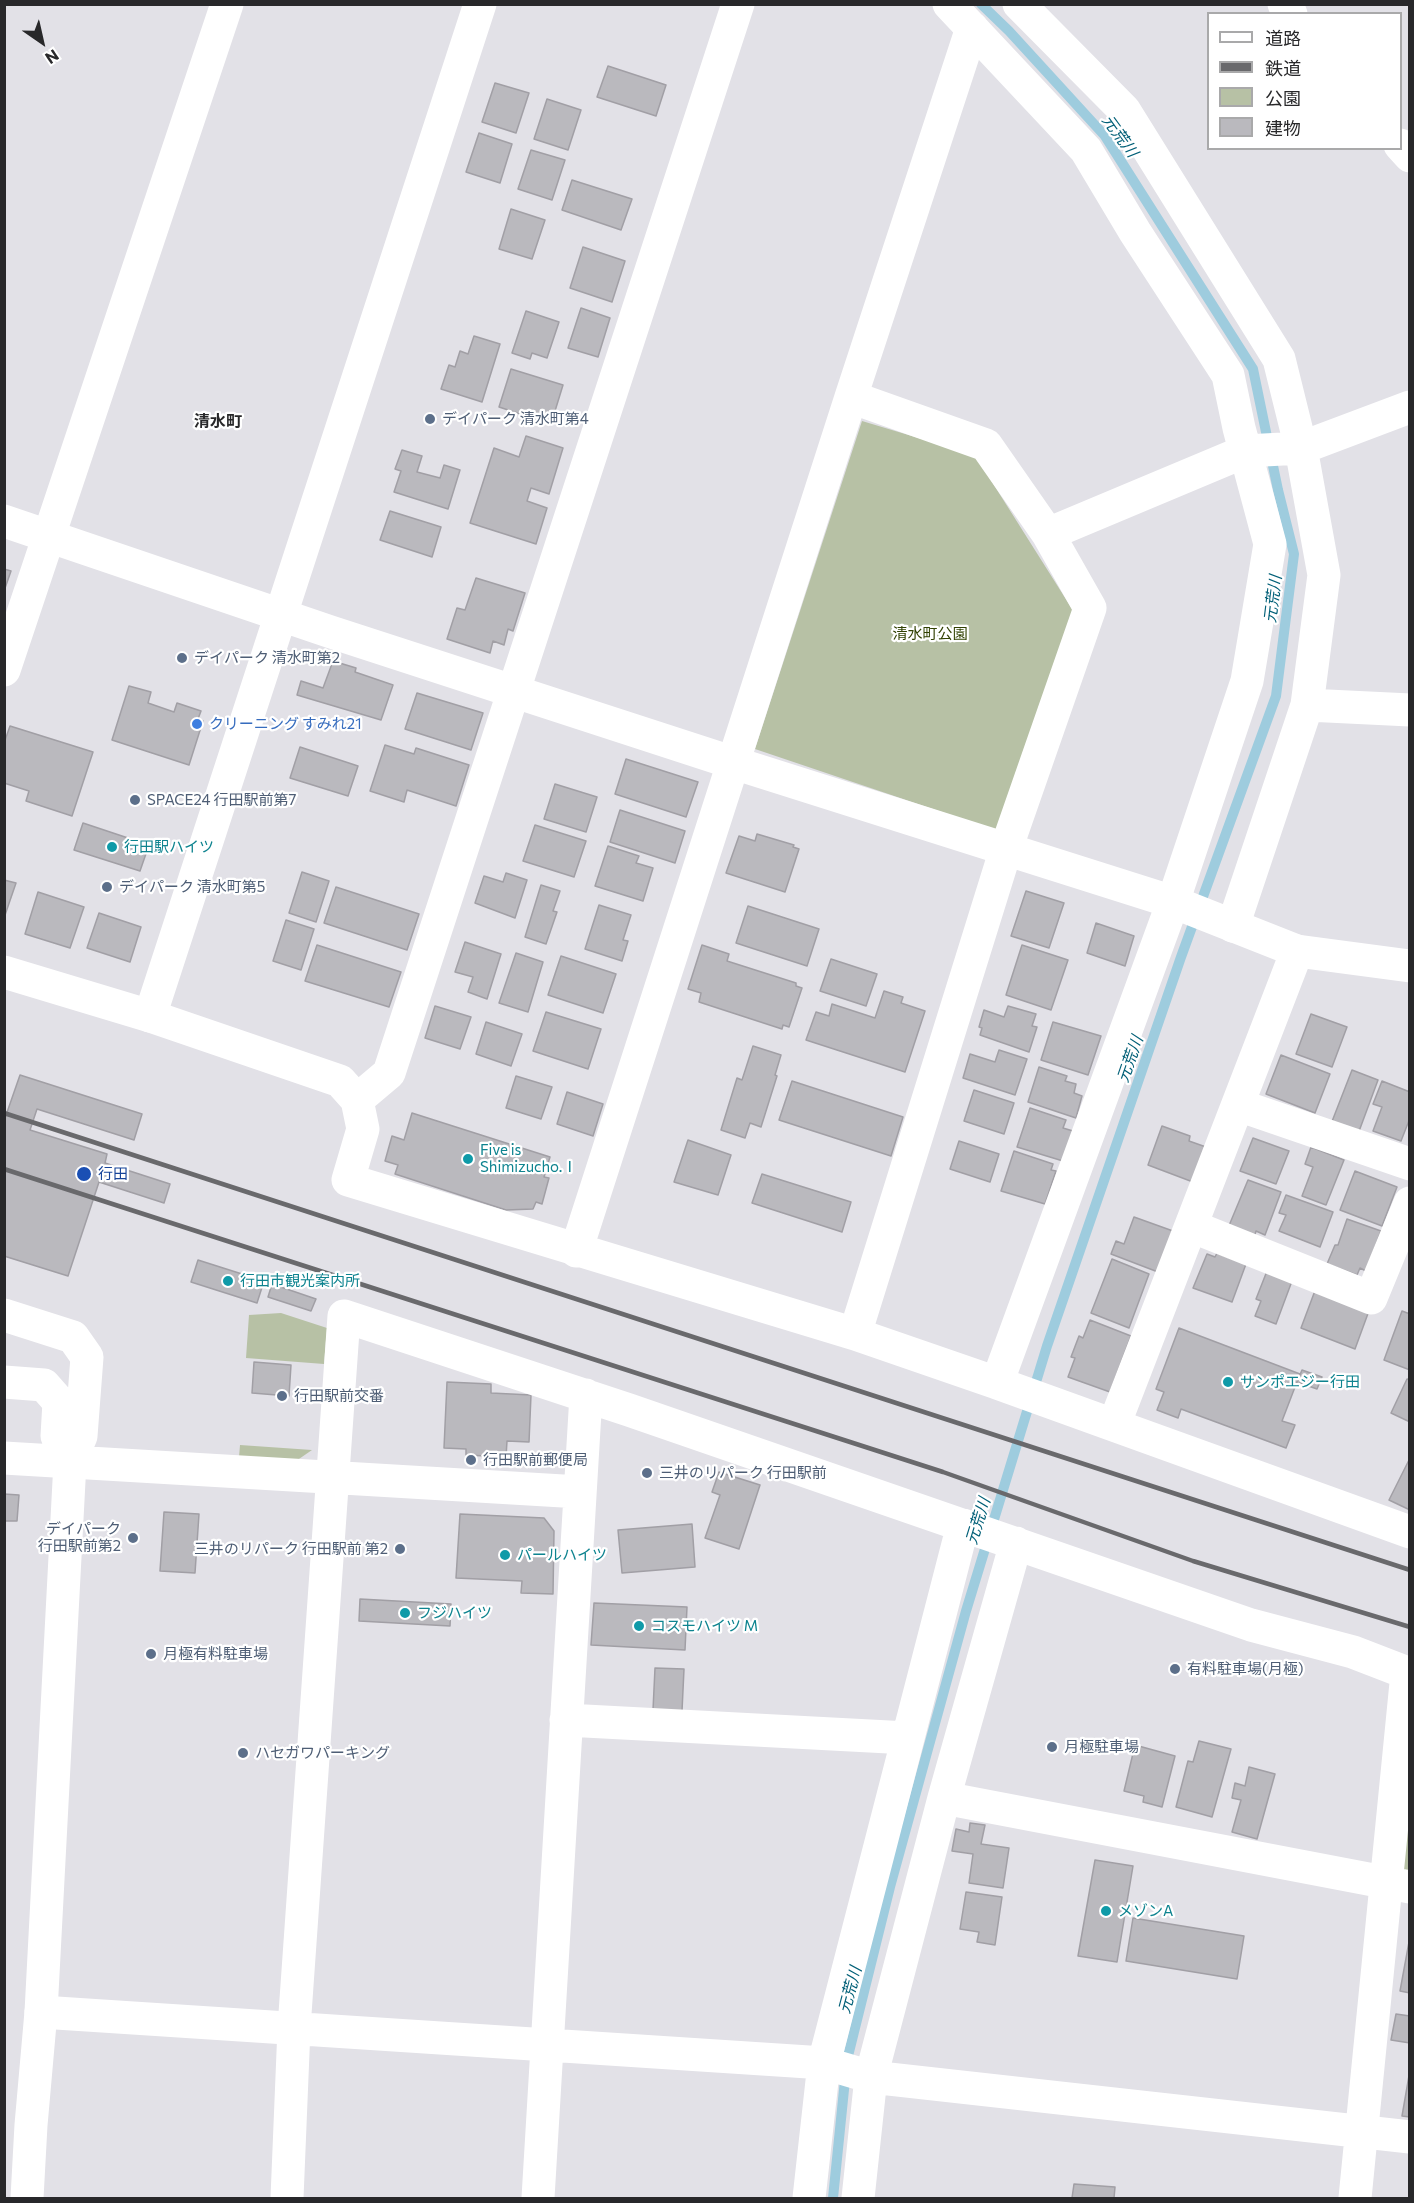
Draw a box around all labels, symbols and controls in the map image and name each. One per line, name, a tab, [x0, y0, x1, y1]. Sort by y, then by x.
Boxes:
north arrow	[12, 12, 72, 72]
legend	[1207, 12, 1402, 150]
text: 道路	[1265, 27, 1301, 49]
text: N	[42, 46, 63, 69]
text: 鉄道	[1265, 57, 1301, 79]
text: 公園	[1265, 87, 1301, 109]
water label: 元荒川	[1098, 111, 1142, 161]
text: 建物	[1265, 117, 1301, 139]
place label: デイパーク 清水町第4	[442, 410, 589, 428]
district label: 清水町	[194, 412, 242, 432]
marker: デイパーク 清水町第4	[423, 412, 437, 426]
water label: 元荒川	[1261, 574, 1285, 624]
park label: 清水町公園	[893, 625, 967, 643]
place label: デイパーク 清水町第2	[194, 649, 340, 667]
marker: デイパーク 清水町第2	[175, 651, 189, 665]
place label: クリーニング すみれ21	[209, 715, 362, 733]
marker: クリーニング すみれ21	[190, 717, 204, 731]
place label: SPACE24 行田駅前第7	[147, 791, 296, 809]
marker: SPACE24 行田駅前第7	[128, 793, 142, 807]
place label: 行田駅ハイツ	[124, 838, 214, 856]
marker: 行田駅ハイツ	[105, 840, 119, 854]
place label: デイパーク 清水町第5	[119, 878, 265, 896]
marker: デイパーク 清水町第5	[100, 880, 114, 894]
water label: 元荒川	[1113, 1033, 1147, 1085]
place label: Five is Shimizucho.Ⅰ	[480, 1141, 577, 1176]
marker: Five is Shimizucho.Ⅰ	[461, 1152, 475, 1166]
marker: 行田	[75, 1165, 93, 1183]
place label: 行田	[98, 1165, 128, 1183]
place label: 行田市観光案内所	[240, 1272, 360, 1290]
marker: 行田市観光案内所	[221, 1274, 235, 1288]
place label: サンポエジー行田	[1240, 1373, 1360, 1391]
marker: サンポエジー行田	[1221, 1375, 1235, 1389]
place label: 行田駅前交番	[294, 1387, 384, 1405]
marker: 行田駅前交番	[275, 1389, 289, 1403]
place label: 行田駅前郵便局	[483, 1451, 588, 1469]
marker: 行田駅前郵便局	[464, 1453, 478, 1467]
place label: 三井のリパーク 行田駅前	[659, 1464, 827, 1482]
marker: 三井のリパーク 行田駅前	[640, 1466, 654, 1480]
water label: 元荒川	[962, 1495, 994, 1547]
place label: デイパーク 行田駅前第2	[38, 1520, 121, 1555]
marker: デイパーク 行田駅前第2	[126, 1531, 140, 1545]
place label: 三井のリパーク 行田駅前 第2	[194, 1540, 388, 1558]
marker: 三井のリパーク 行田駅前 第2	[393, 1542, 407, 1556]
place label: パールハイツ	[517, 1546, 607, 1564]
marker: パールハイツ	[498, 1548, 512, 1562]
place label: フジハイツ	[417, 1604, 492, 1622]
marker: フジハイツ	[398, 1606, 412, 1620]
place label: コスモハイツ M	[651, 1617, 758, 1635]
marker: コスモハイツ M	[632, 1619, 646, 1633]
place label: 月極有料駐車場	[163, 1645, 268, 1663]
marker: 月極有料駐車場	[144, 1647, 158, 1661]
place label: 有料駐車場(月極)	[1187, 1660, 1304, 1678]
marker: 有料駐車場(月極)	[1168, 1662, 1182, 1676]
place label: 月極駐車場	[1064, 1738, 1139, 1756]
marker: 月極駐車場	[1045, 1740, 1059, 1754]
place label: ハセガワパーキング	[255, 1744, 390, 1762]
marker: ハセガワパーキング	[236, 1746, 250, 1760]
place label: メゾンA	[1118, 1902, 1173, 1920]
marker: メゾンA	[1099, 1904, 1113, 1918]
water label: 元荒川	[835, 1964, 865, 2016]

